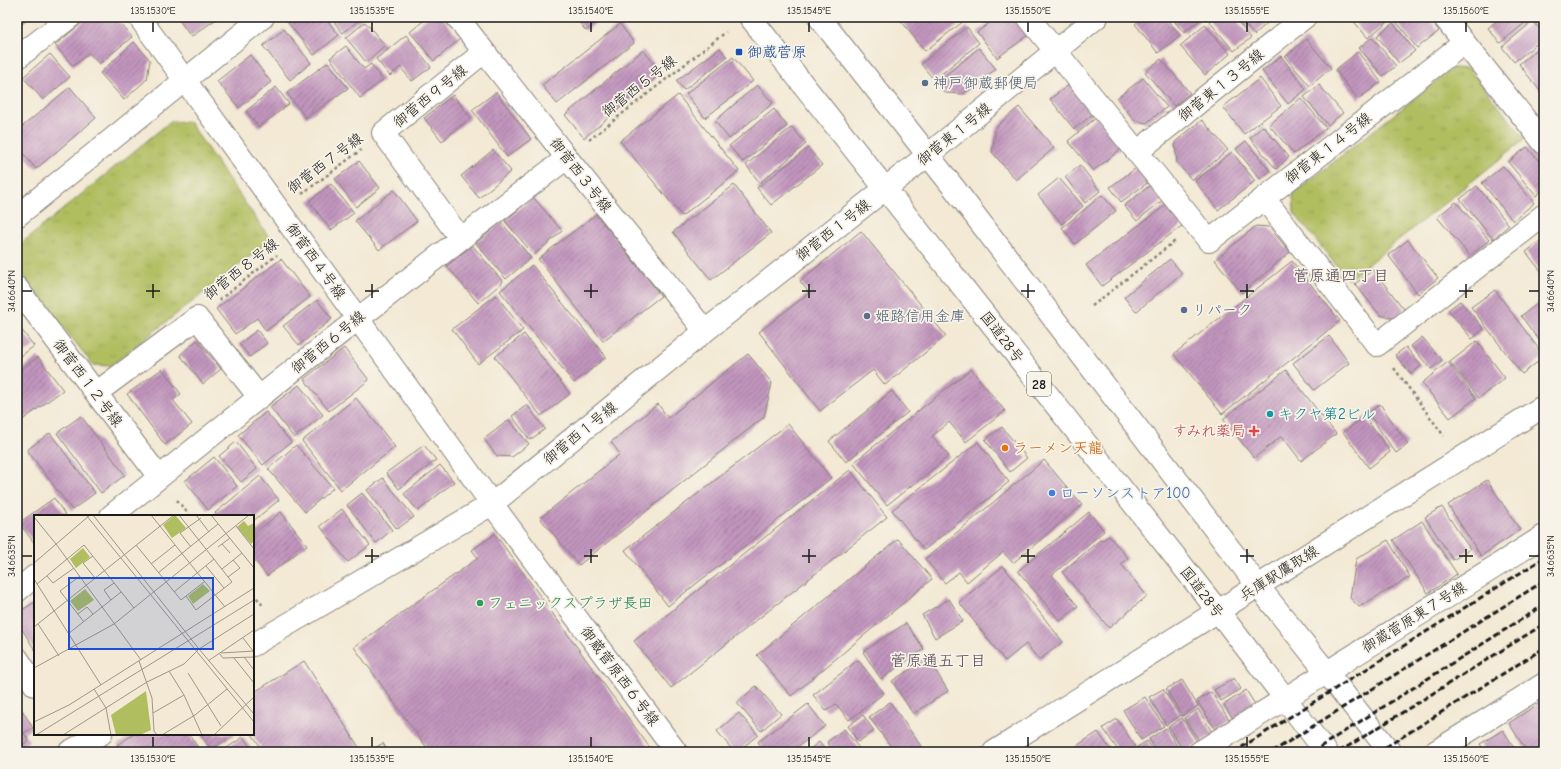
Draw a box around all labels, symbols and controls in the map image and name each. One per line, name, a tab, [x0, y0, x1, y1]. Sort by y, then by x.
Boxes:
text: 135.1530°E	[131, 5, 176, 17]
text: 135.1535°E	[350, 5, 394, 17]
text: 135.1540°E	[569, 5, 613, 17]
text: 135.1545°E	[787, 5, 831, 17]
text: 135.1550°E	[1005, 5, 1051, 17]
text: 135.1555°E	[1225, 5, 1269, 17]
text: 135.1560°E	[1443, 5, 1489, 17]
place label: 御蔵菅原	[747, 43, 807, 61]
street label: 御菅東１３号線	[1175, 45, 1267, 125]
marker: 御蔵菅原	[734, 47, 744, 57]
street label: 御菅西５号線	[598, 51, 680, 121]
street label: 御菅西９号線	[389, 61, 471, 131]
place label: 神戸御蔵郵便局	[933, 74, 1038, 92]
marker: 神戸御蔵郵便局	[920, 78, 930, 88]
street label: 御菅東１号線	[913, 99, 995, 169]
street label: 御菅東１４号線	[1281, 109, 1375, 187]
street label: 御菅西７号線	[284, 129, 366, 197]
street label: 御菅西３号線	[546, 134, 616, 216]
street label: 御菅西１号線	[792, 195, 874, 265]
street label: 御菅西４号線	[282, 219, 350, 303]
street label: 御菅西８号線	[200, 234, 282, 304]
district label: 菅原通四丁目	[1293, 267, 1389, 285]
text: 34.6640°N	[6, 270, 18, 312]
text: 34.6640°N	[1545, 270, 1557, 312]
place label: リパーク	[1192, 301, 1252, 319]
marker: リパーク	[1179, 305, 1189, 315]
street label: 御菅西６号線	[287, 307, 369, 377]
place label: 姫路信用金庫	[875, 307, 965, 325]
street label: 国道28号	[976, 308, 1028, 366]
marker: 姫路信用金庫	[862, 311, 872, 321]
street label: 御菅西１２号線	[49, 336, 127, 430]
road number: 28	[1027, 372, 1051, 396]
street label: 御菅西１号線	[539, 398, 621, 468]
place label: キクヤ第2ビル	[1278, 405, 1376, 423]
marker: キクヤ第2ビル	[1265, 409, 1275, 419]
place label: すみれ薬局	[1172, 422, 1246, 440]
marker: すみれ薬局	[1249, 426, 1259, 436]
place label: ラーメン天龍	[1013, 439, 1103, 457]
marker: ラーメン天龍	[1000, 443, 1010, 453]
place label: ローソンストア100	[1060, 484, 1190, 502]
marker: ローソンストア100	[1047, 488, 1057, 498]
inset map	[34, 515, 254, 735]
text: 34.6635°N	[6, 535, 18, 577]
text: 34.6635°N	[1545, 535, 1557, 577]
street label: 兵庫駅鷹取線	[1236, 542, 1322, 604]
street label: 国道28号	[1176, 563, 1228, 621]
street label: 御蔵菅原東７号線	[1358, 578, 1470, 656]
place label: フェニックスプラザ長田	[488, 594, 653, 612]
marker: フェニックスプラザ長田	[475, 598, 485, 608]
street label: 御蔵菅原西６号線	[577, 623, 663, 729]
district label: 菅原通五丁目	[890, 652, 986, 670]
text: 135.1530°E	[131, 753, 176, 765]
text: 135.1535°E	[350, 753, 394, 765]
text: 135.1540°E	[569, 753, 613, 765]
text: 135.1545°E	[787, 753, 831, 765]
text: 135.1550°E	[1005, 753, 1051, 765]
text: 135.1555°E	[1225, 753, 1269, 765]
text: 135.1560°E	[1443, 753, 1489, 765]

